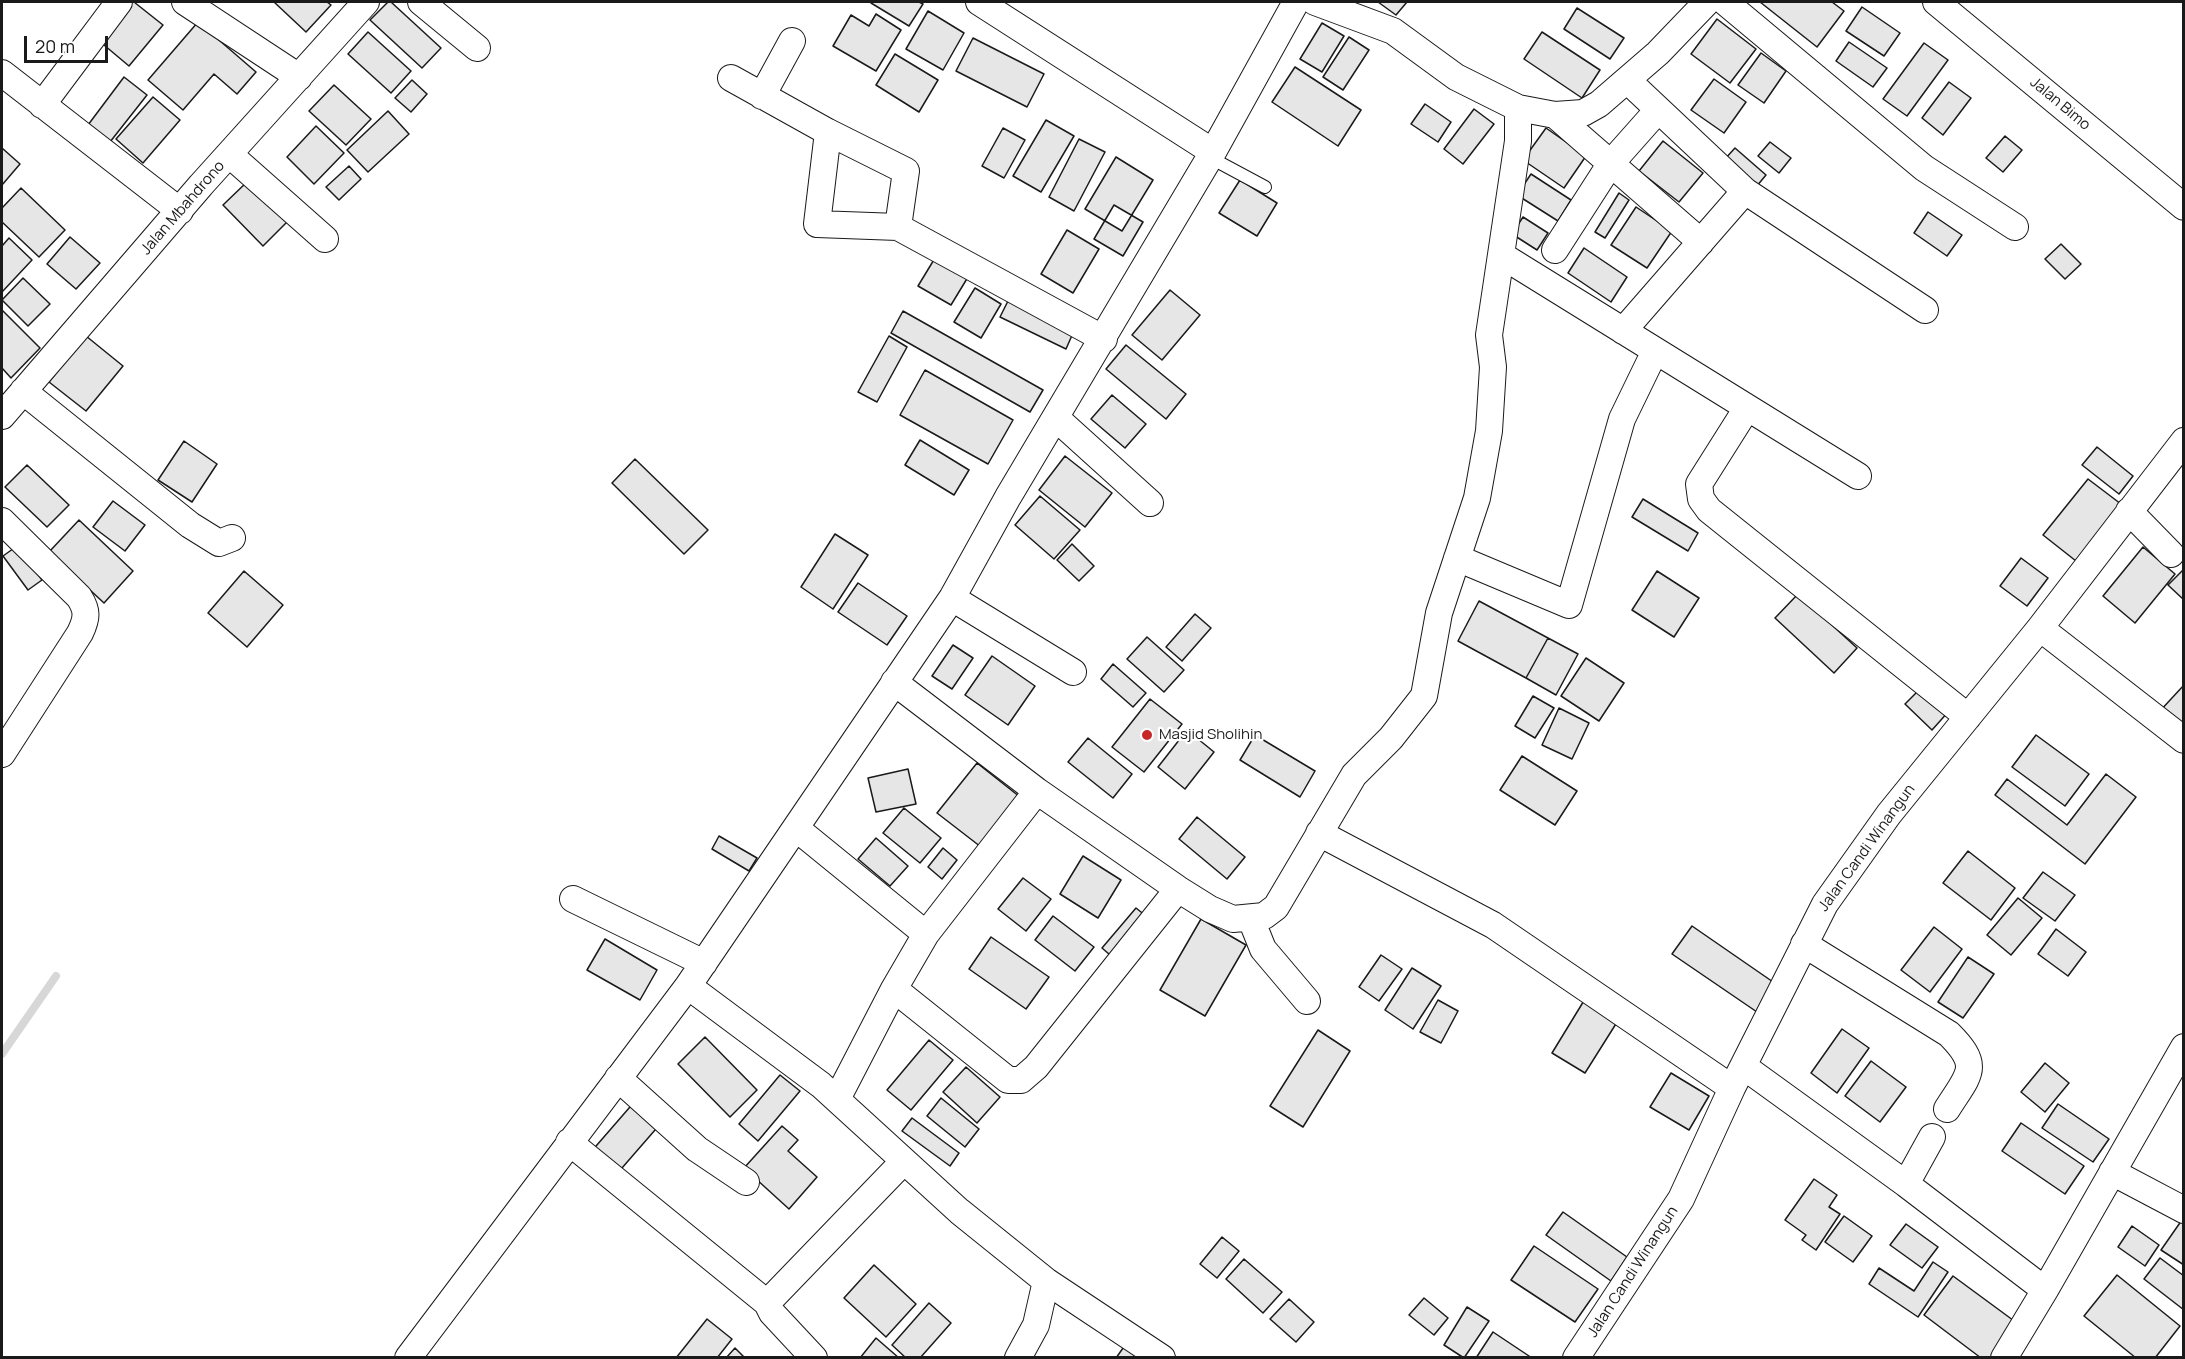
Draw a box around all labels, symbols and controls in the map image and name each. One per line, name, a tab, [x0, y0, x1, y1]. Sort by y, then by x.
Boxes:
scale bar	[27, 24, 111, 62]
text: 20 m	[35, 34, 75, 58]
street label: Jalan Bimo	[2026, 74, 2094, 134]
street label: Jalan Mbahdrono	[137, 157, 229, 259]
place label: Masjid Sholihin	[1159, 726, 1262, 744]
marker: Masjid Sholihin	[1140, 728, 1154, 742]
street label: Jalan Candi Winangun	[1815, 781, 1919, 915]
street label: Jalan Candi Winangun	[1584, 1203, 1682, 1341]

